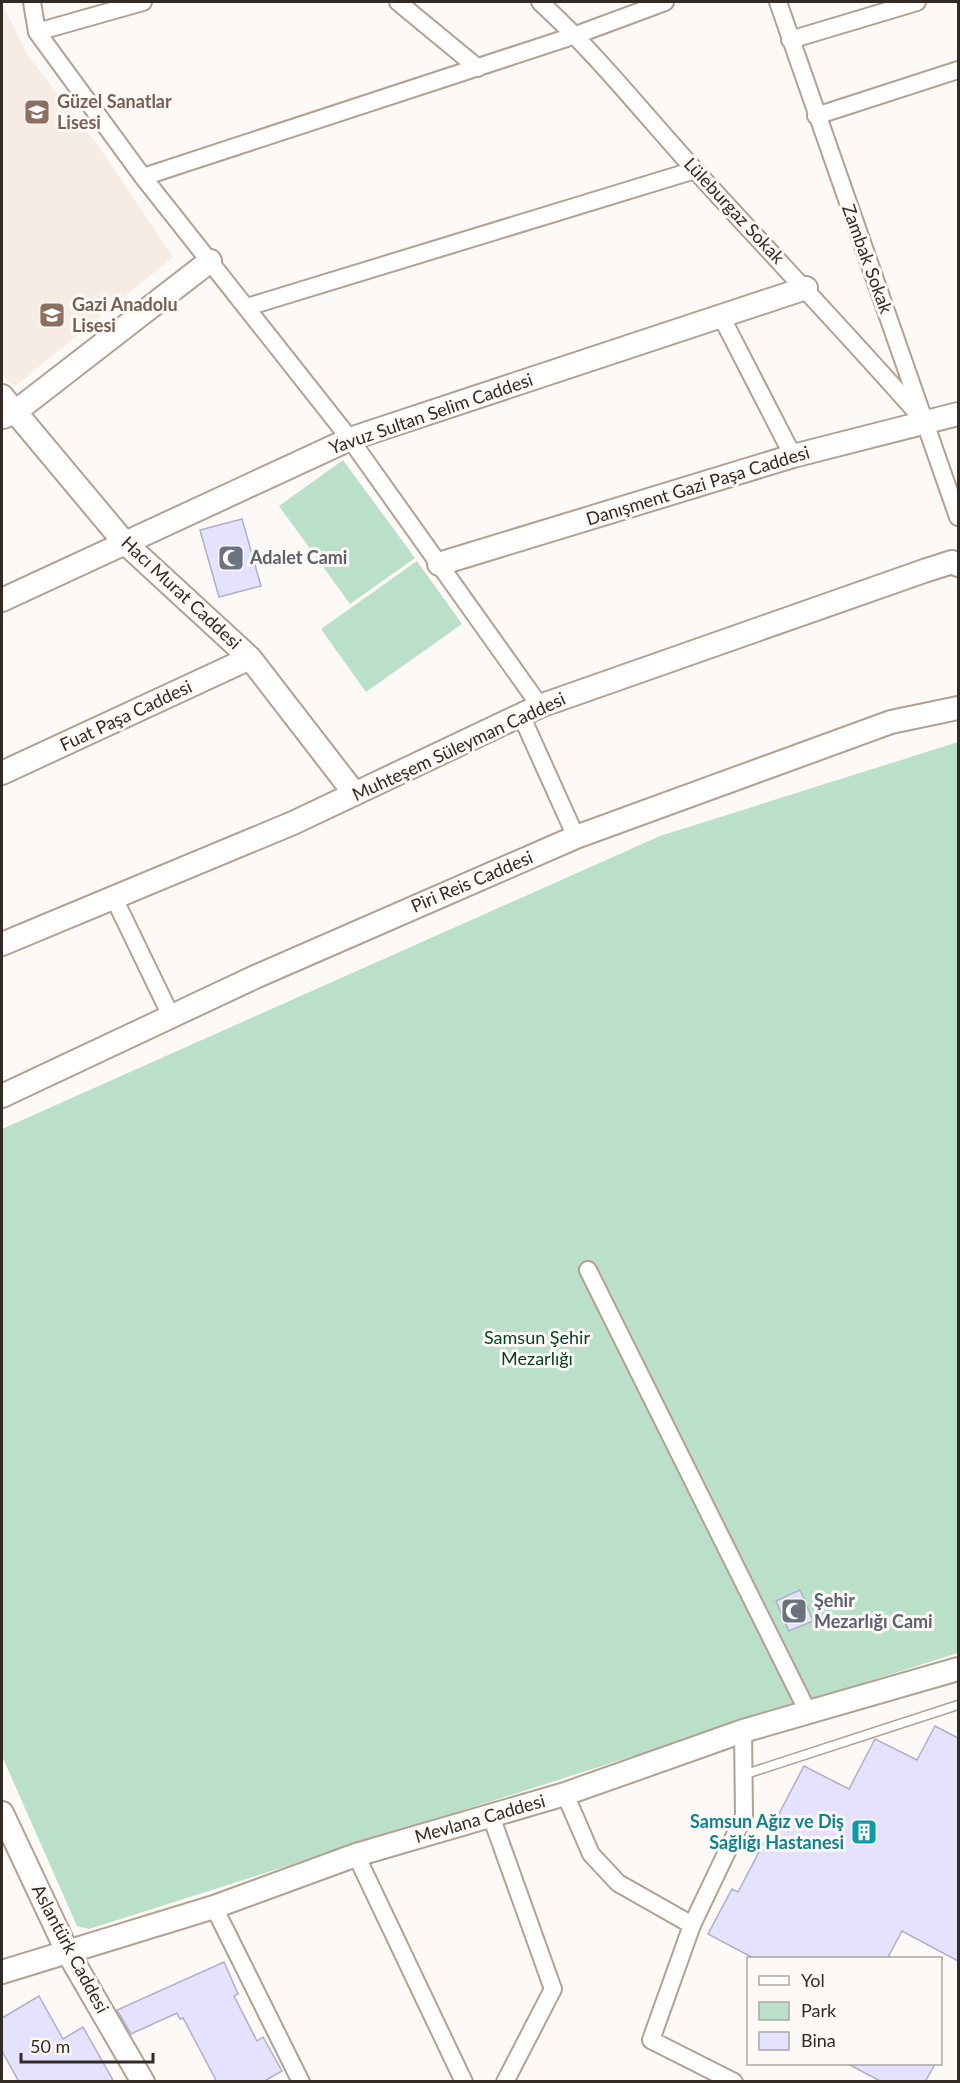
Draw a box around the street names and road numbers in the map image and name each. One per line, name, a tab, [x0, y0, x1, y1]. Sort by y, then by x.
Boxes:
street label: Lüleburgaz Sokak	[680, 153, 790, 269]
street label: Zambak Sokak	[838, 201, 898, 317]
street label: Yavuz Sultan Selim Caddesi	[326, 368, 535, 458]
street label: Danışment Gazi Paşa Caddesi	[583, 441, 812, 530]
street label: Hacı Murat Caddesi	[117, 531, 246, 653]
street label: Fuat Paşa Caddesi	[56, 675, 195, 755]
street label: Muhteşem Süleyman Caddesi	[348, 687, 569, 805]
street label: Piri Reis Caddesi	[407, 846, 536, 917]
street label: Mevlana Caddesi	[412, 1789, 547, 1847]
street label: Aslantürk Caddesi	[28, 1880, 114, 2017]

